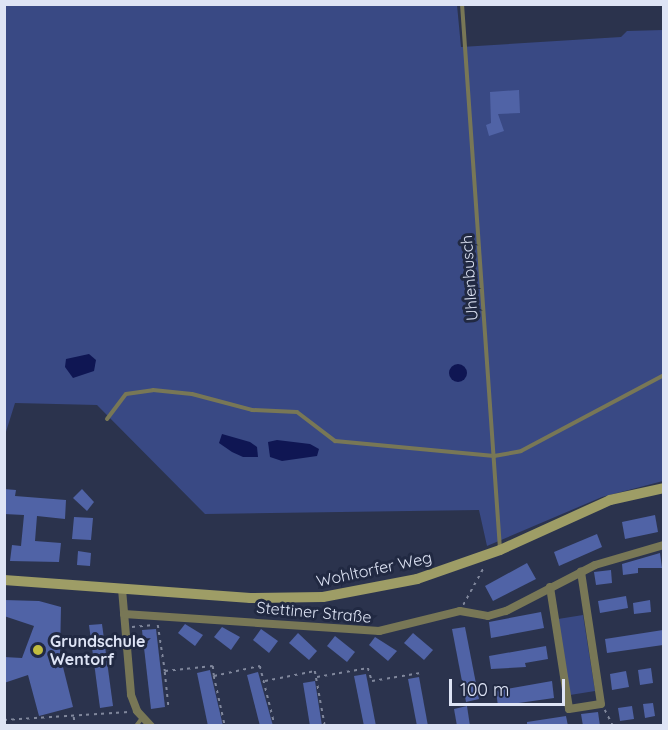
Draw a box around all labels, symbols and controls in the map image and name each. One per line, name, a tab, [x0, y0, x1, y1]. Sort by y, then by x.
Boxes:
street label: Uhlenbusch	[456, 234, 482, 322]
street label: Wohltorfer Weg	[314, 547, 434, 591]
street label: Stettiner Straße	[256, 597, 372, 627]
place label: Grundschule Wentorf	[50, 631, 145, 669]
marker: Grundschule Wentorf	[31, 643, 45, 657]
scale bar	[452, 667, 568, 705]
text: 100 m	[460, 678, 509, 701]

